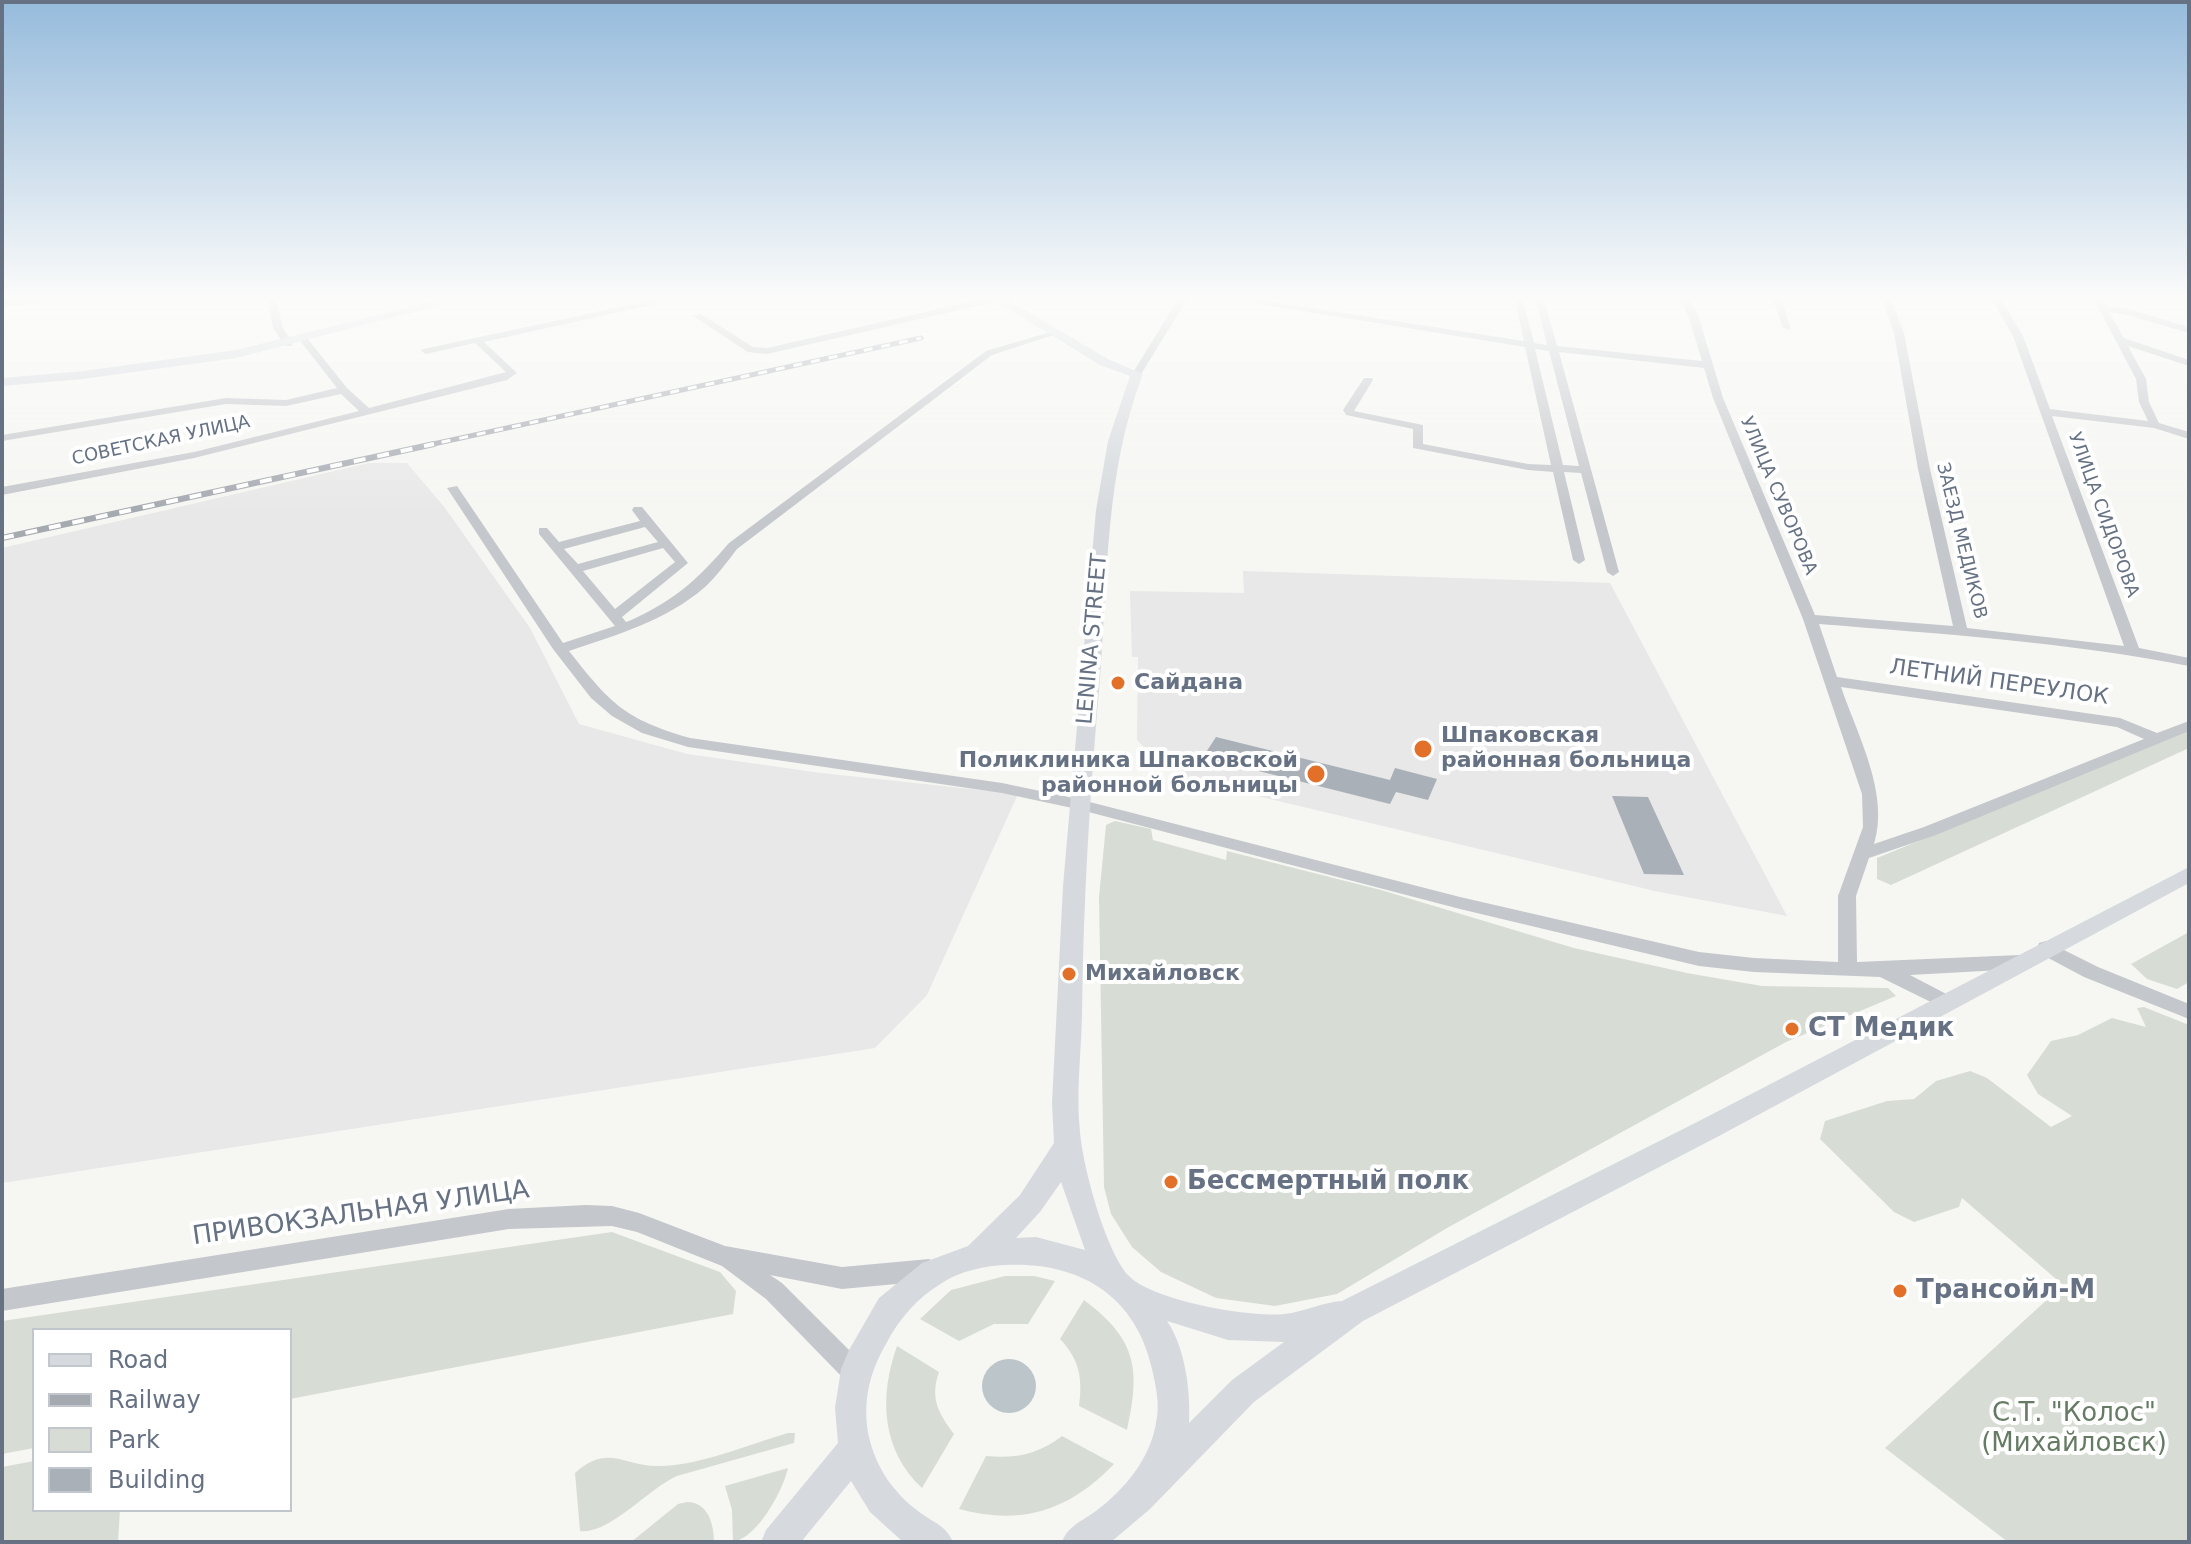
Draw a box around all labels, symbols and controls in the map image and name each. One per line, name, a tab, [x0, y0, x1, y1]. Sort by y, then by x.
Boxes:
street label: СОВЕТСКАЯ УЛИЦА	[70, 412, 252, 470]
street label: УЛИЦА СУВОРОВА	[1735, 414, 1821, 578]
street label: УЛИЦА СИДОРОВА	[2063, 430, 2143, 600]
street label: ЗАЕЗД МЕДИКОВ	[1931, 461, 1991, 621]
street label: LENINA STREET	[1072, 552, 1114, 726]
street label: ЛЕТНИЙ ПЕРЕУЛОК	[1888, 655, 2110, 711]
place label: Сайдана	[1134, 670, 1243, 696]
marker: Сайдана	[1109, 674, 1127, 692]
place label: Шпаковская районная больница	[1441, 723, 1691, 774]
marker: Шпаковская районная больница	[1412, 738, 1434, 760]
place label: Поликлиника Шпаковской районной больницы	[959, 748, 1298, 800]
marker: Поликлиника Шпаковской районной больницы	[1305, 763, 1327, 785]
place label: Михайловск	[1085, 961, 1240, 987]
marker: Михайловск	[1060, 965, 1078, 983]
place label: СТ Медик	[1808, 1013, 1954, 1045]
marker: СТ Медик	[1783, 1020, 1801, 1038]
place label: Бессмертный полк	[1187, 1166, 1469, 1198]
marker: Бессмертный полк	[1162, 1173, 1180, 1191]
street label: ПРИВОКЗАЛЬНАЯ УЛИЦА	[191, 1175, 531, 1253]
place label: Трансойл-М	[1916, 1275, 2095, 1307]
marker: Трансойл-М	[1891, 1282, 1909, 1300]
legend	[32, 1328, 292, 1512]
text: Road	[108, 1346, 168, 1374]
text: Railway	[108, 1386, 201, 1414]
park label: С.Т. "Колос" (Михайловск)	[1981, 1398, 2167, 1460]
text: Park	[108, 1426, 160, 1454]
text: Building	[108, 1466, 205, 1494]

